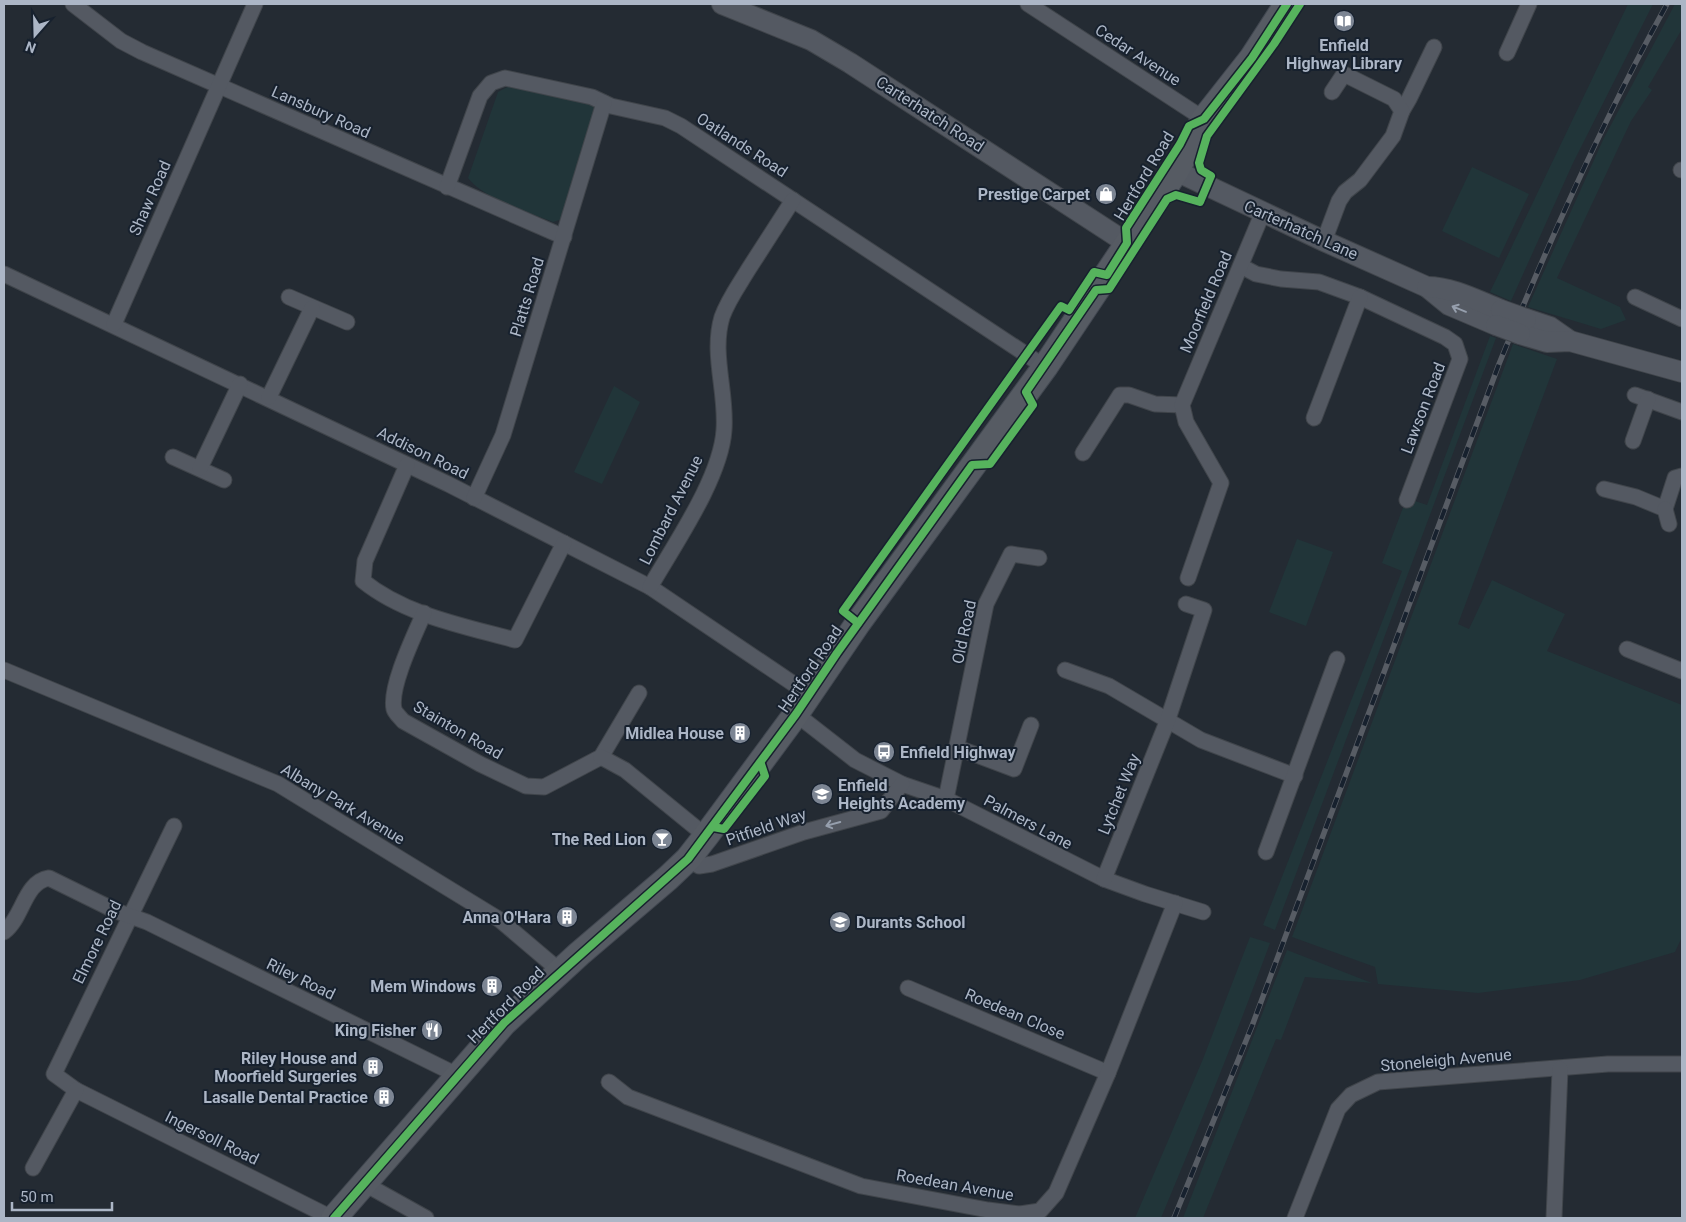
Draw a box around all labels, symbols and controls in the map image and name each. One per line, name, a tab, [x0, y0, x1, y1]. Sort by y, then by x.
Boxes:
library icon: Enfield Highway Library	[1332, 9, 1356, 33]
north arrow	[10, 10, 60, 60]
street label: Cedar Avenue	[1092, 20, 1184, 90]
place label: Enfield Highway Library	[1286, 36, 1403, 73]
text: N	[23, 38, 38, 56]
street label: Carterhatch Road	[873, 72, 987, 156]
street label: Lansbury Road	[269, 82, 373, 142]
street label: Oatlands Road	[693, 109, 791, 181]
street label: Hertford Road	[1110, 128, 1178, 224]
street label: Shaw Road	[125, 158, 175, 238]
shop icon: Prestige Carpet	[1094, 182, 1118, 206]
place label: Prestige Carpet	[978, 185, 1091, 204]
street label: Carterhatch Lane	[1241, 196, 1361, 264]
street label: Moorfield Road	[1176, 248, 1236, 356]
street label: Platts Road	[506, 255, 548, 339]
one-way arrow	[1452, 304, 1467, 314]
street label: Lawson Road	[1397, 360, 1449, 456]
street label: Addison Road	[374, 423, 472, 483]
street label: Lombard Avenue	[635, 452, 707, 568]
street label: Old Road	[948, 598, 980, 666]
street label: Hertford Road	[774, 622, 846, 716]
street label: Stainton Road	[410, 697, 506, 763]
building icon: Midlea House	[728, 721, 752, 745]
place label: Midlea House	[625, 724, 724, 743]
bus stop icon: Enfield Highway	[872, 740, 896, 764]
place label: Enfield Highway	[900, 743, 1016, 762]
street label: Lytchet Way	[1094, 750, 1144, 837]
street label: Albany Park Avenue	[278, 760, 408, 848]
place label: Enfield Heights Academy	[838, 776, 966, 813]
school or university icon: Enfield Heights Academy	[810, 782, 834, 806]
street label: Palmers Lane	[981, 791, 1075, 853]
street label: Pitfield Way	[723, 804, 809, 850]
one-way arrow	[826, 820, 842, 829]
bar icon: The Red Lion	[650, 827, 674, 851]
place label: The Red Lion	[552, 830, 646, 849]
street label: Elmore Road	[69, 897, 125, 987]
building icon: Anna O'Hara	[555, 905, 579, 929]
place label: Anna O'Hara	[462, 908, 551, 927]
school or university icon: Durants School	[828, 910, 852, 934]
place label: Durants School	[856, 913, 966, 932]
street label: Riley Road	[263, 954, 339, 1004]
street label: Hertford Road	[464, 963, 548, 1047]
building icon: Mem Windows	[480, 974, 504, 998]
place label: Mem Windows	[370, 977, 476, 996]
street label: Roedean Close	[962, 984, 1068, 1044]
restaurant icon: King Fisher	[420, 1018, 444, 1042]
place label: King Fisher	[335, 1021, 416, 1040]
street label: Stoneleigh Avenue	[1380, 1045, 1512, 1075]
place label: Riley House and Moorfield Surgeries	[214, 1049, 357, 1086]
building icon: Riley House and Moorfield Surgeries	[361, 1055, 385, 1079]
building icon: Lasalle Dental Practice	[372, 1085, 396, 1109]
place label: Lasalle Dental Practice	[203, 1088, 368, 1107]
street label: Ingersoll Road	[162, 1107, 262, 1169]
street label: Roedean Avenue	[895, 1165, 1015, 1205]
scale bar	[12, 1180, 112, 1212]
text: 50 m	[20, 1188, 54, 1206]

